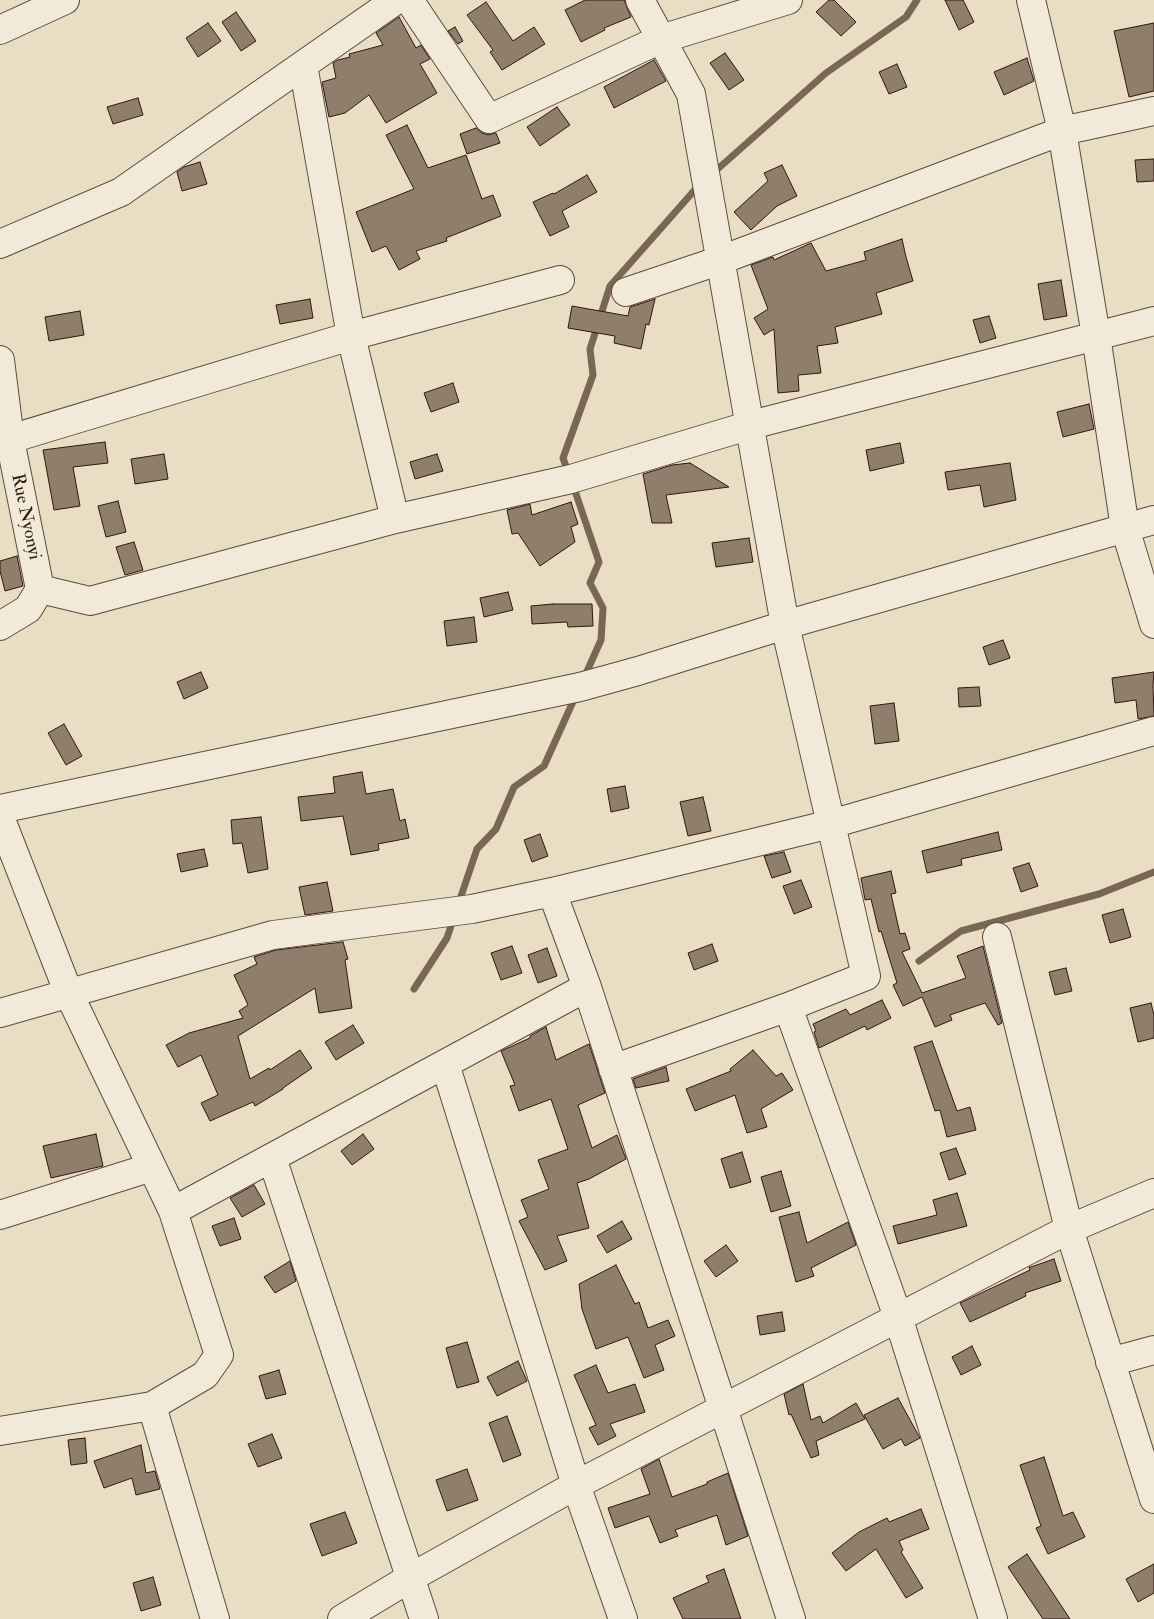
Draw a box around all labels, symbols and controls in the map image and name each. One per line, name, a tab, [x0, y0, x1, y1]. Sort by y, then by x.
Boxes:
street label: Rue Nyonyi	[5, 472, 45, 562]

